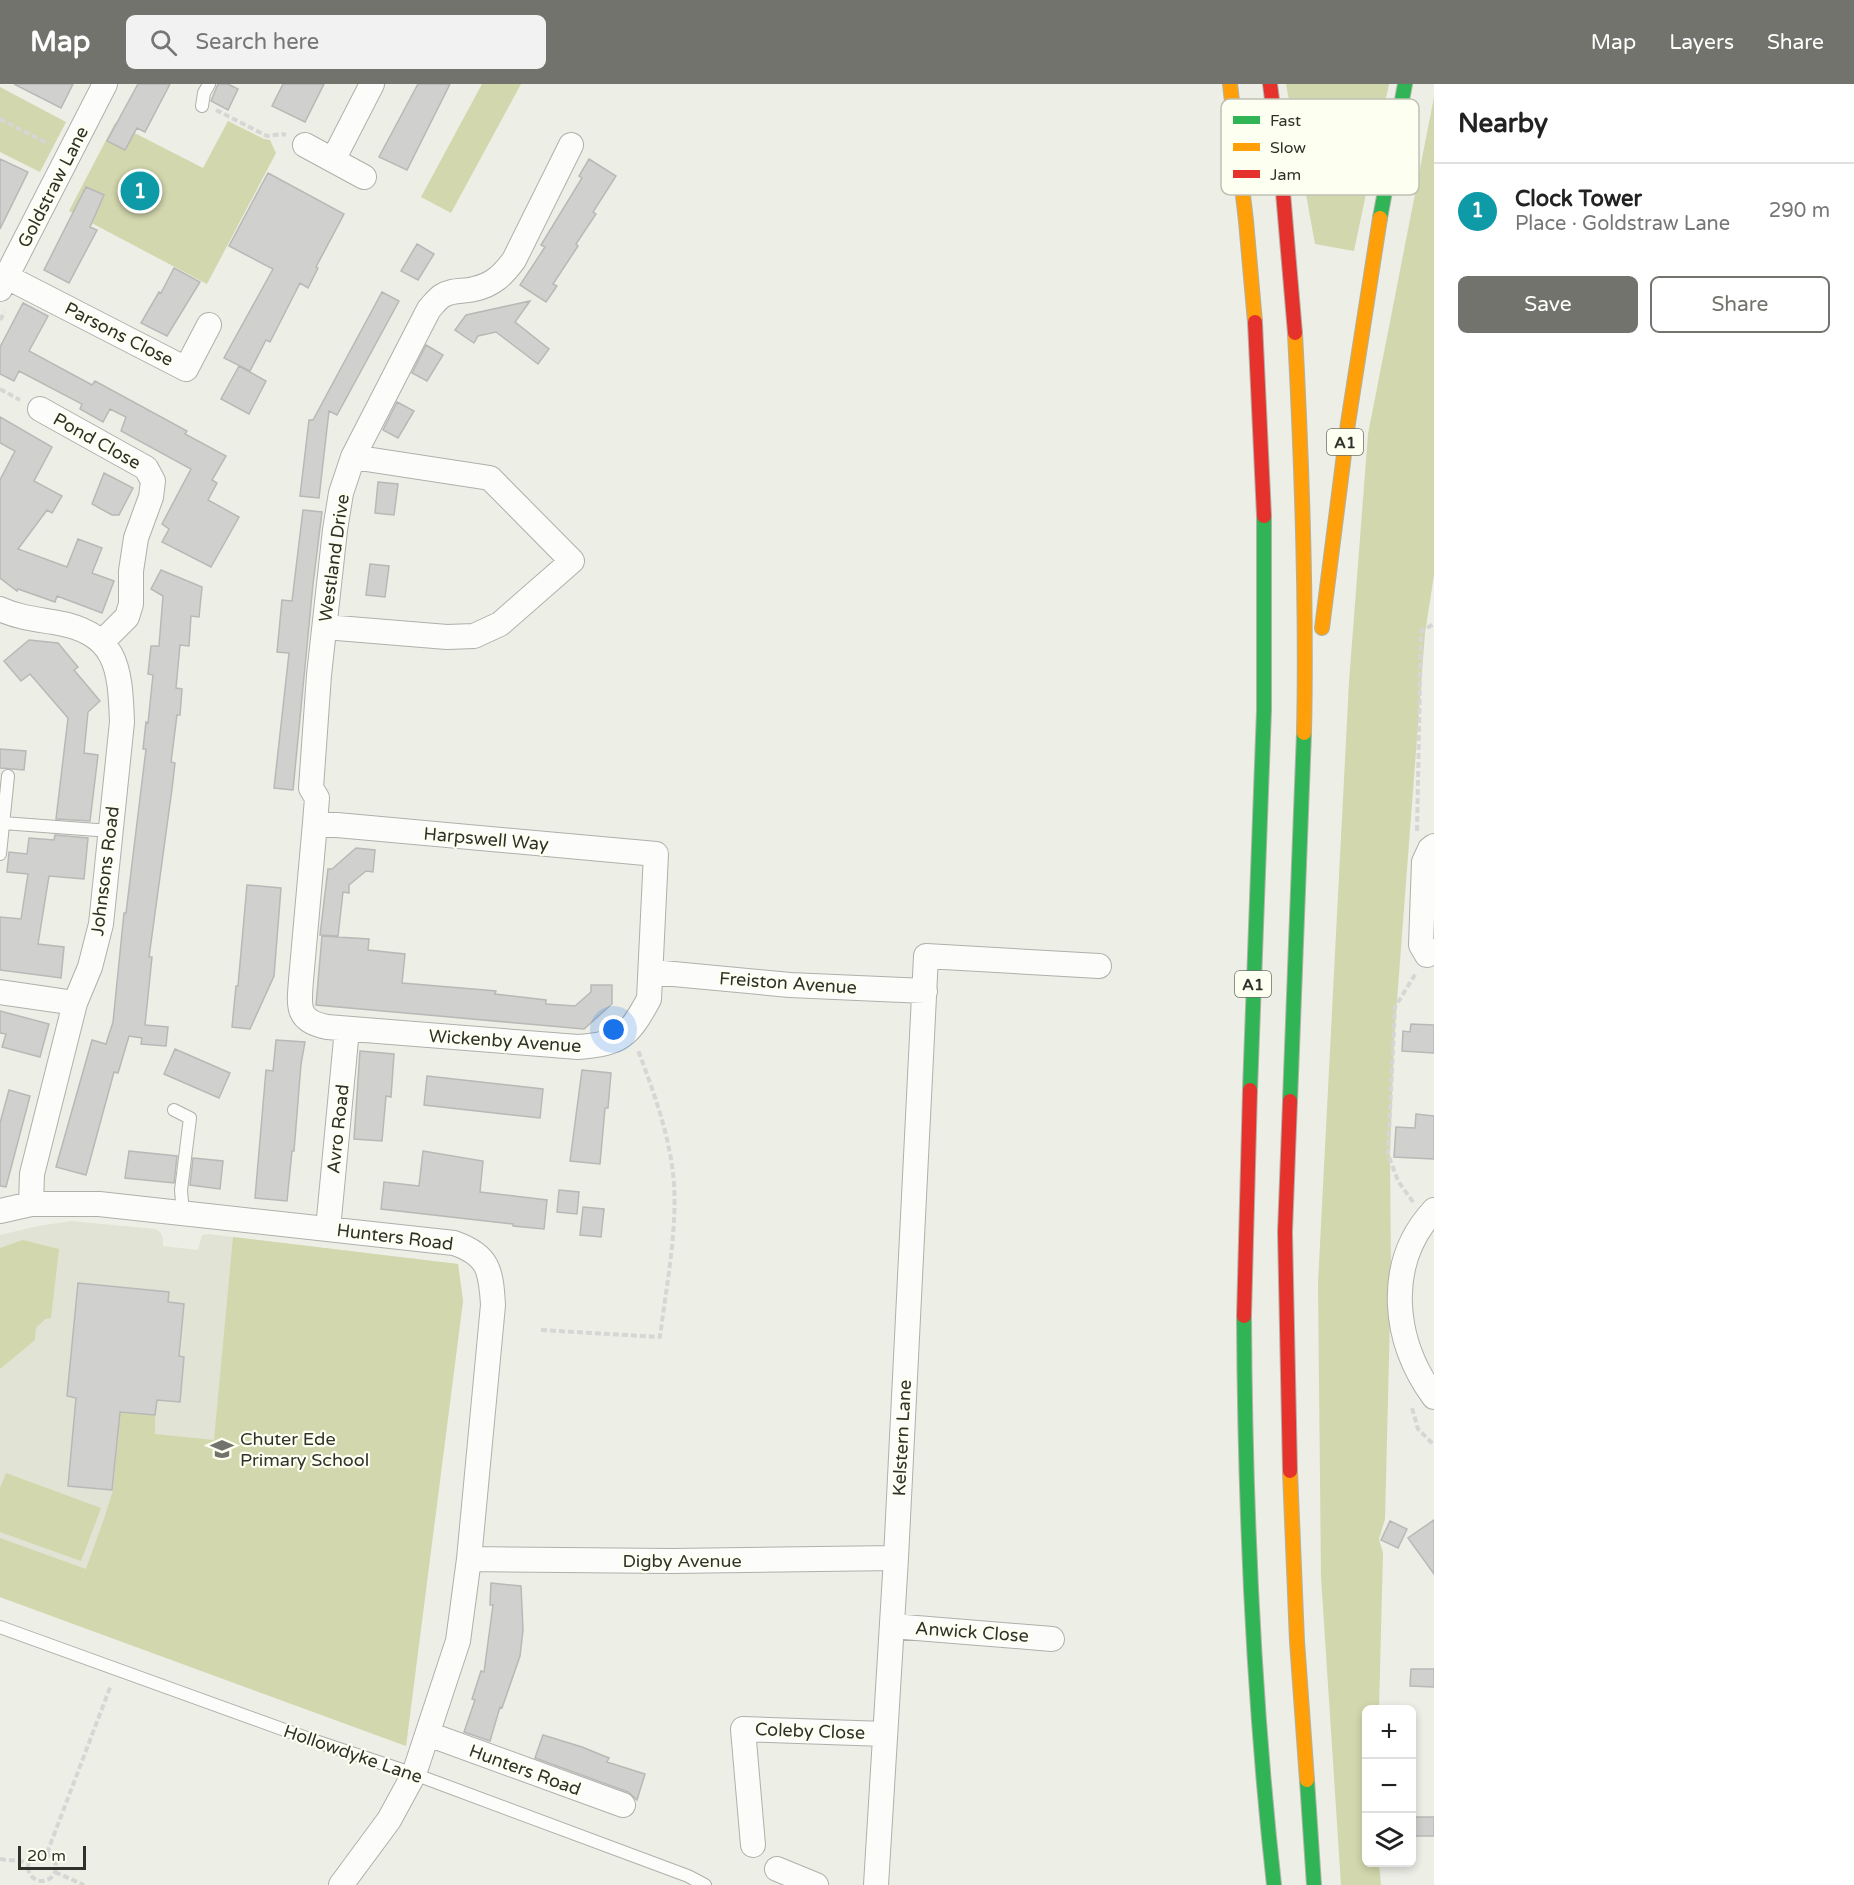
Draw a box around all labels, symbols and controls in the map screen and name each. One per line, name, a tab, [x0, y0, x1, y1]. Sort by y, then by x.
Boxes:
search box	[126, 15, 546, 69]
text: Map	[30, 25, 90, 59]
icon: search	[147, 26, 180, 59]
text: Search here	[195, 29, 319, 55]
text: Map	[1591, 30, 1636, 55]
text: Layers	[1669, 30, 1734, 55]
text: Share	[1767, 30, 1824, 55]
legend	[1221, 99, 1419, 195]
text: Nearby	[1458, 108, 1548, 139]
text: Fast	[1270, 111, 1301, 131]
street label: Goldstraw Lane	[13, 123, 93, 251]
text: Slow	[1270, 138, 1306, 158]
text: Jam	[1270, 165, 1301, 185]
pin: 1	[120, 168, 160, 214]
text: Clock Tower	[1515, 186, 1642, 212]
text: 1	[1471, 199, 1484, 223]
text: 290 m	[1769, 199, 1830, 223]
text: Place · Goldstraw Lane	[1515, 212, 1730, 236]
button: Save	[1458, 276, 1638, 333]
button: Share	[1650, 276, 1830, 333]
street label: Parsons Close	[61, 297, 177, 371]
street label: Pond Close	[49, 408, 145, 474]
road number: A1	[1327, 429, 1363, 455]
street label: Westland Drive	[314, 493, 354, 623]
street label: Johnsons Road	[86, 805, 124, 937]
street label: Harpswell Way	[422, 823, 550, 855]
street label: Freiston Avenue	[718, 967, 858, 999]
road number: A1	[1235, 971, 1271, 997]
your location	[599, 1015, 628, 1044]
street label: Wickenby Avenue	[428, 1025, 582, 1057]
street label: Avro Road	[322, 1083, 354, 1175]
street label: Hunters Road	[335, 1219, 455, 1255]
street label: Kelstern Lane	[888, 1379, 916, 1497]
place label: Chuter Ede Primary School	[240, 1428, 369, 1471]
school or university icon: Chuter Ede Primary School	[209, 1436, 235, 1462]
street label: Digby Avenue	[622, 1550, 742, 1572]
street label: Anwick Close	[915, 1617, 1029, 1647]
map controls	[1362, 1705, 1416, 1867]
button: +	[1362, 1705, 1416, 1759]
street label: Coleby Close	[755, 1718, 865, 1744]
street label: Hollowdyke Lane	[281, 1720, 425, 1788]
street label: Hunters Road	[466, 1740, 584, 1800]
button: −	[1362, 1759, 1416, 1813]
button: layers	[1362, 1813, 1416, 1867]
scale bar	[18, 1843, 86, 1870]
text: 20 m	[27, 1846, 66, 1866]

